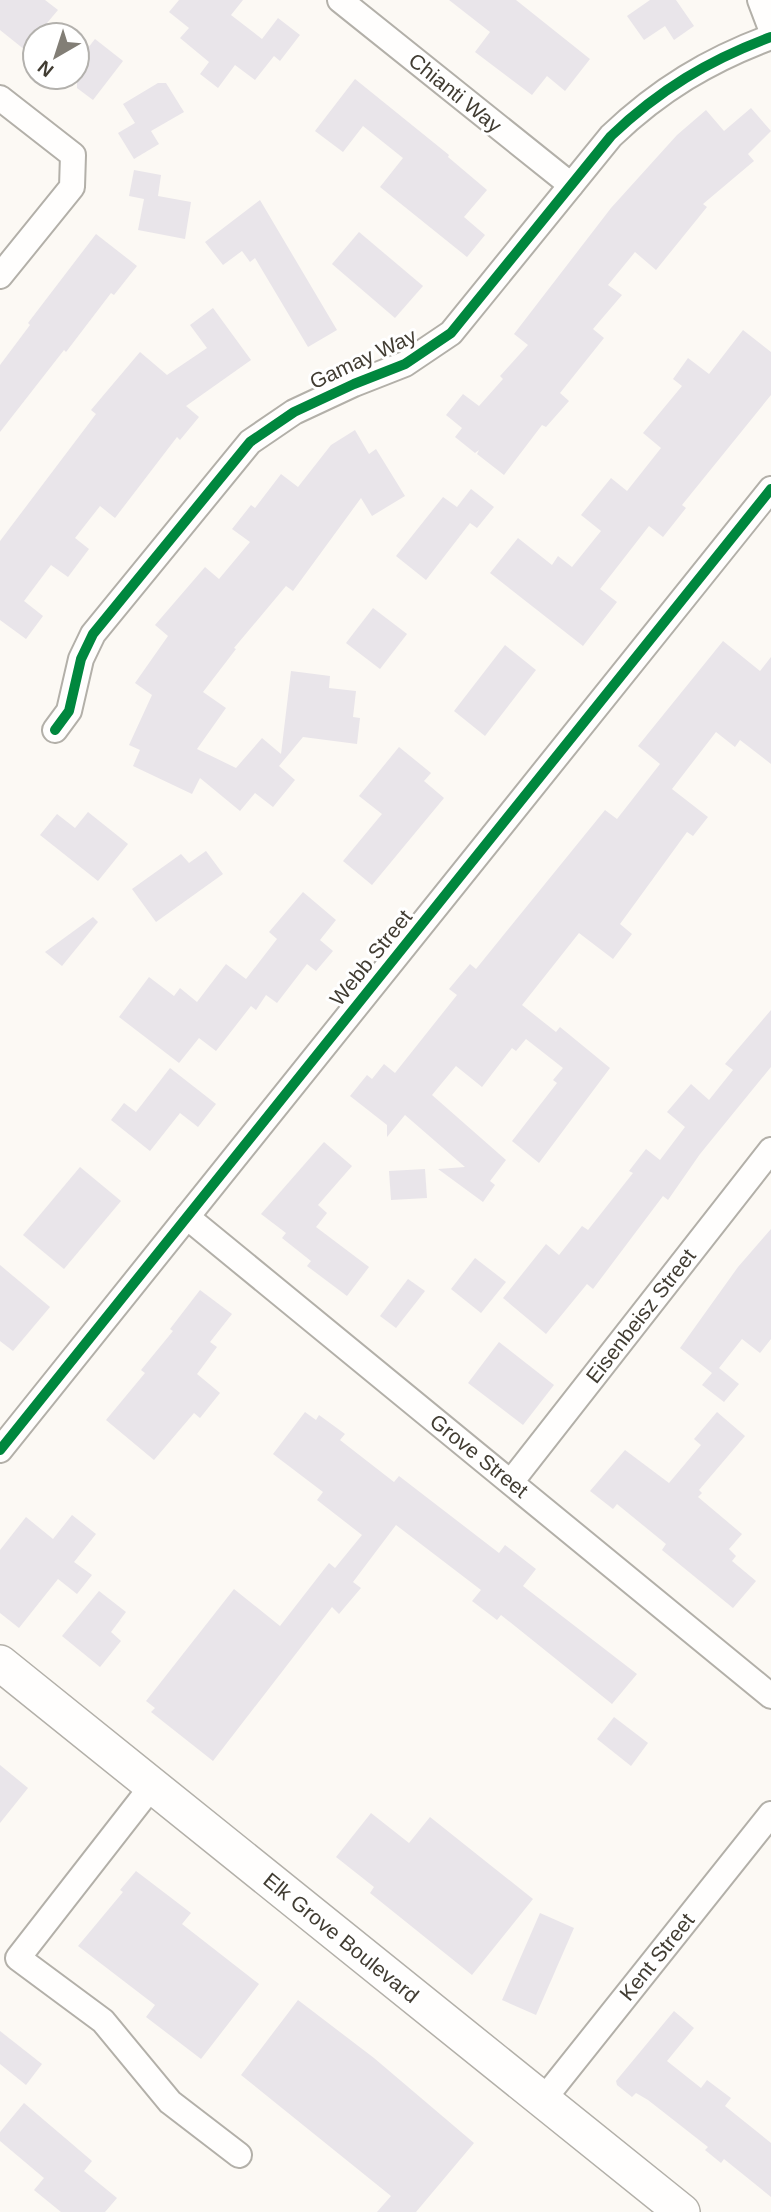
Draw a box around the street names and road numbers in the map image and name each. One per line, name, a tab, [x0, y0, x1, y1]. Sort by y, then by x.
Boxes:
street label: Chianti Way	[404, 48, 507, 137]
street label: Gamay Way	[306, 324, 420, 393]
street label: Webb Street	[325, 905, 416, 1010]
street label: Eisenbeisz Street	[581, 1244, 700, 1387]
street label: Grove Street	[426, 1409, 533, 1502]
street label: Elk Grove Boulevard	[259, 1868, 423, 2007]
street label: Kent Street	[615, 1908, 699, 2005]

